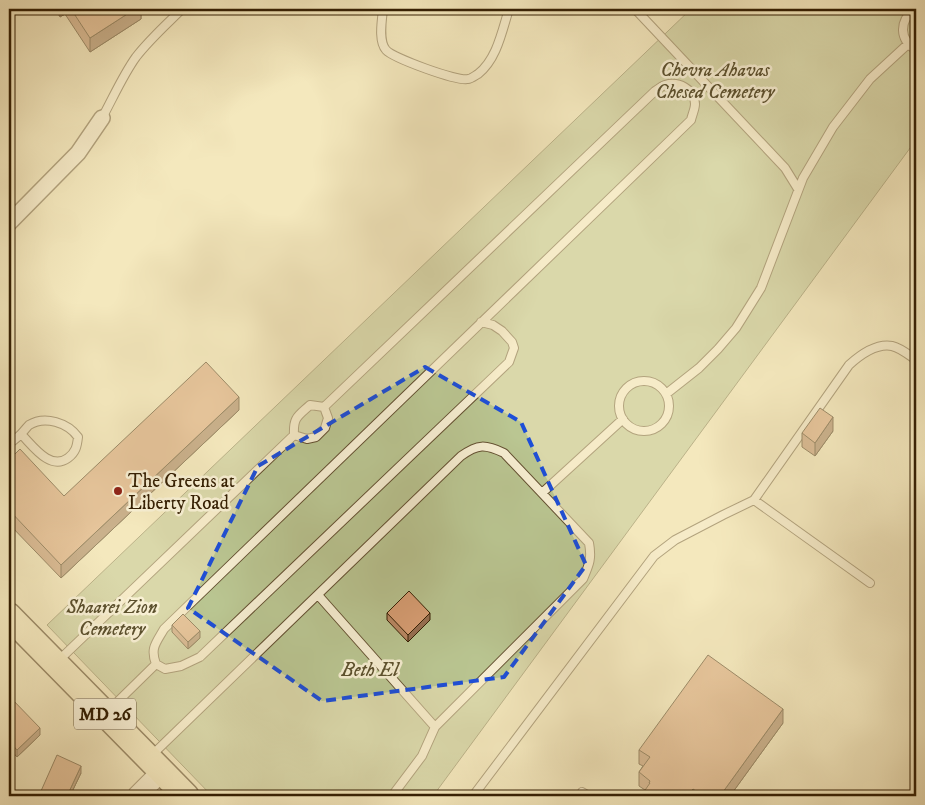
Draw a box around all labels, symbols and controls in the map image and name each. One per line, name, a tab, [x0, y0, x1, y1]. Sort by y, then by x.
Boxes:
park label: Chevra Ahavas Chesed Cemetery	[656, 59, 776, 104]
place label: The Greens at Liberty Road	[128, 470, 235, 515]
marker: The Greens at Liberty Road	[112, 485, 124, 497]
park label: Shaarei Zion Cemetery	[66, 596, 158, 641]
park label: Beth El	[341, 659, 400, 682]
road number: MD 26	[74, 699, 136, 730]

